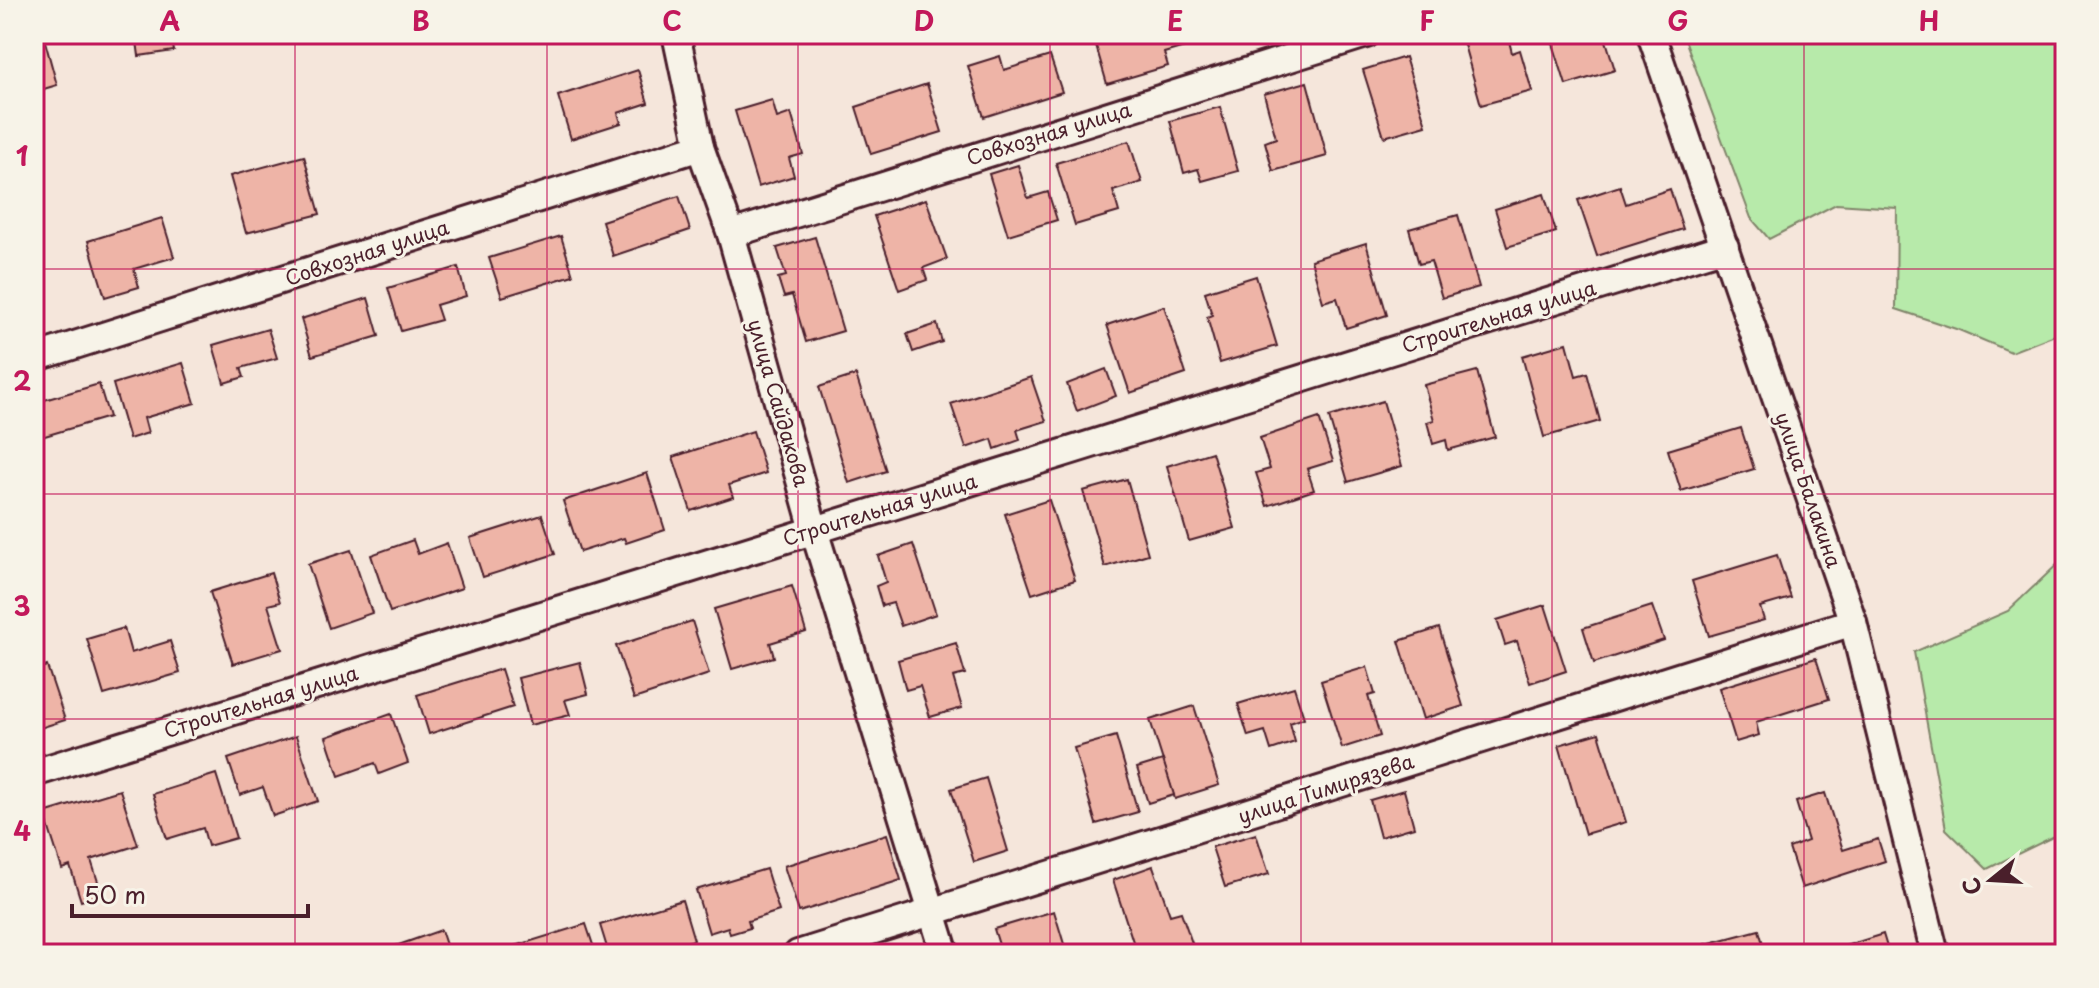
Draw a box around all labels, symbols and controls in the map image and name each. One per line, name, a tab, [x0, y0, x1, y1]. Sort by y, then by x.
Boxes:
text: A	[160, 1, 180, 40]
text: B	[412, 1, 430, 40]
text: C	[662, 1, 682, 40]
text: D	[914, 1, 934, 40]
text: E	[1167, 1, 1183, 40]
text: F	[1419, 1, 1435, 40]
text: G	[1667, 1, 1689, 40]
text: H	[1919, 1, 1939, 40]
street label: Совхозная улица	[963, 94, 1135, 172]
text: 1	[16, 136, 28, 175]
street label: Совхозная улица	[281, 211, 453, 293]
street label: Строительная улица	[1398, 272, 1600, 360]
street label: улица Сайдакова	[741, 315, 817, 491]
text: 2	[13, 361, 31, 400]
street label: улица Балакина	[1768, 408, 1850, 572]
street label: Строительная улица	[779, 465, 981, 553]
text: 3	[13, 586, 31, 625]
street label: Строительная улица	[160, 657, 362, 745]
street label: улица Тимирязева	[1234, 745, 1418, 831]
text: 4	[13, 811, 31, 850]
north arrow	[1951, 840, 2031, 920]
scale bar	[72, 868, 308, 918]
text: С	[1952, 874, 1989, 900]
text: 50 m	[84, 876, 146, 912]

